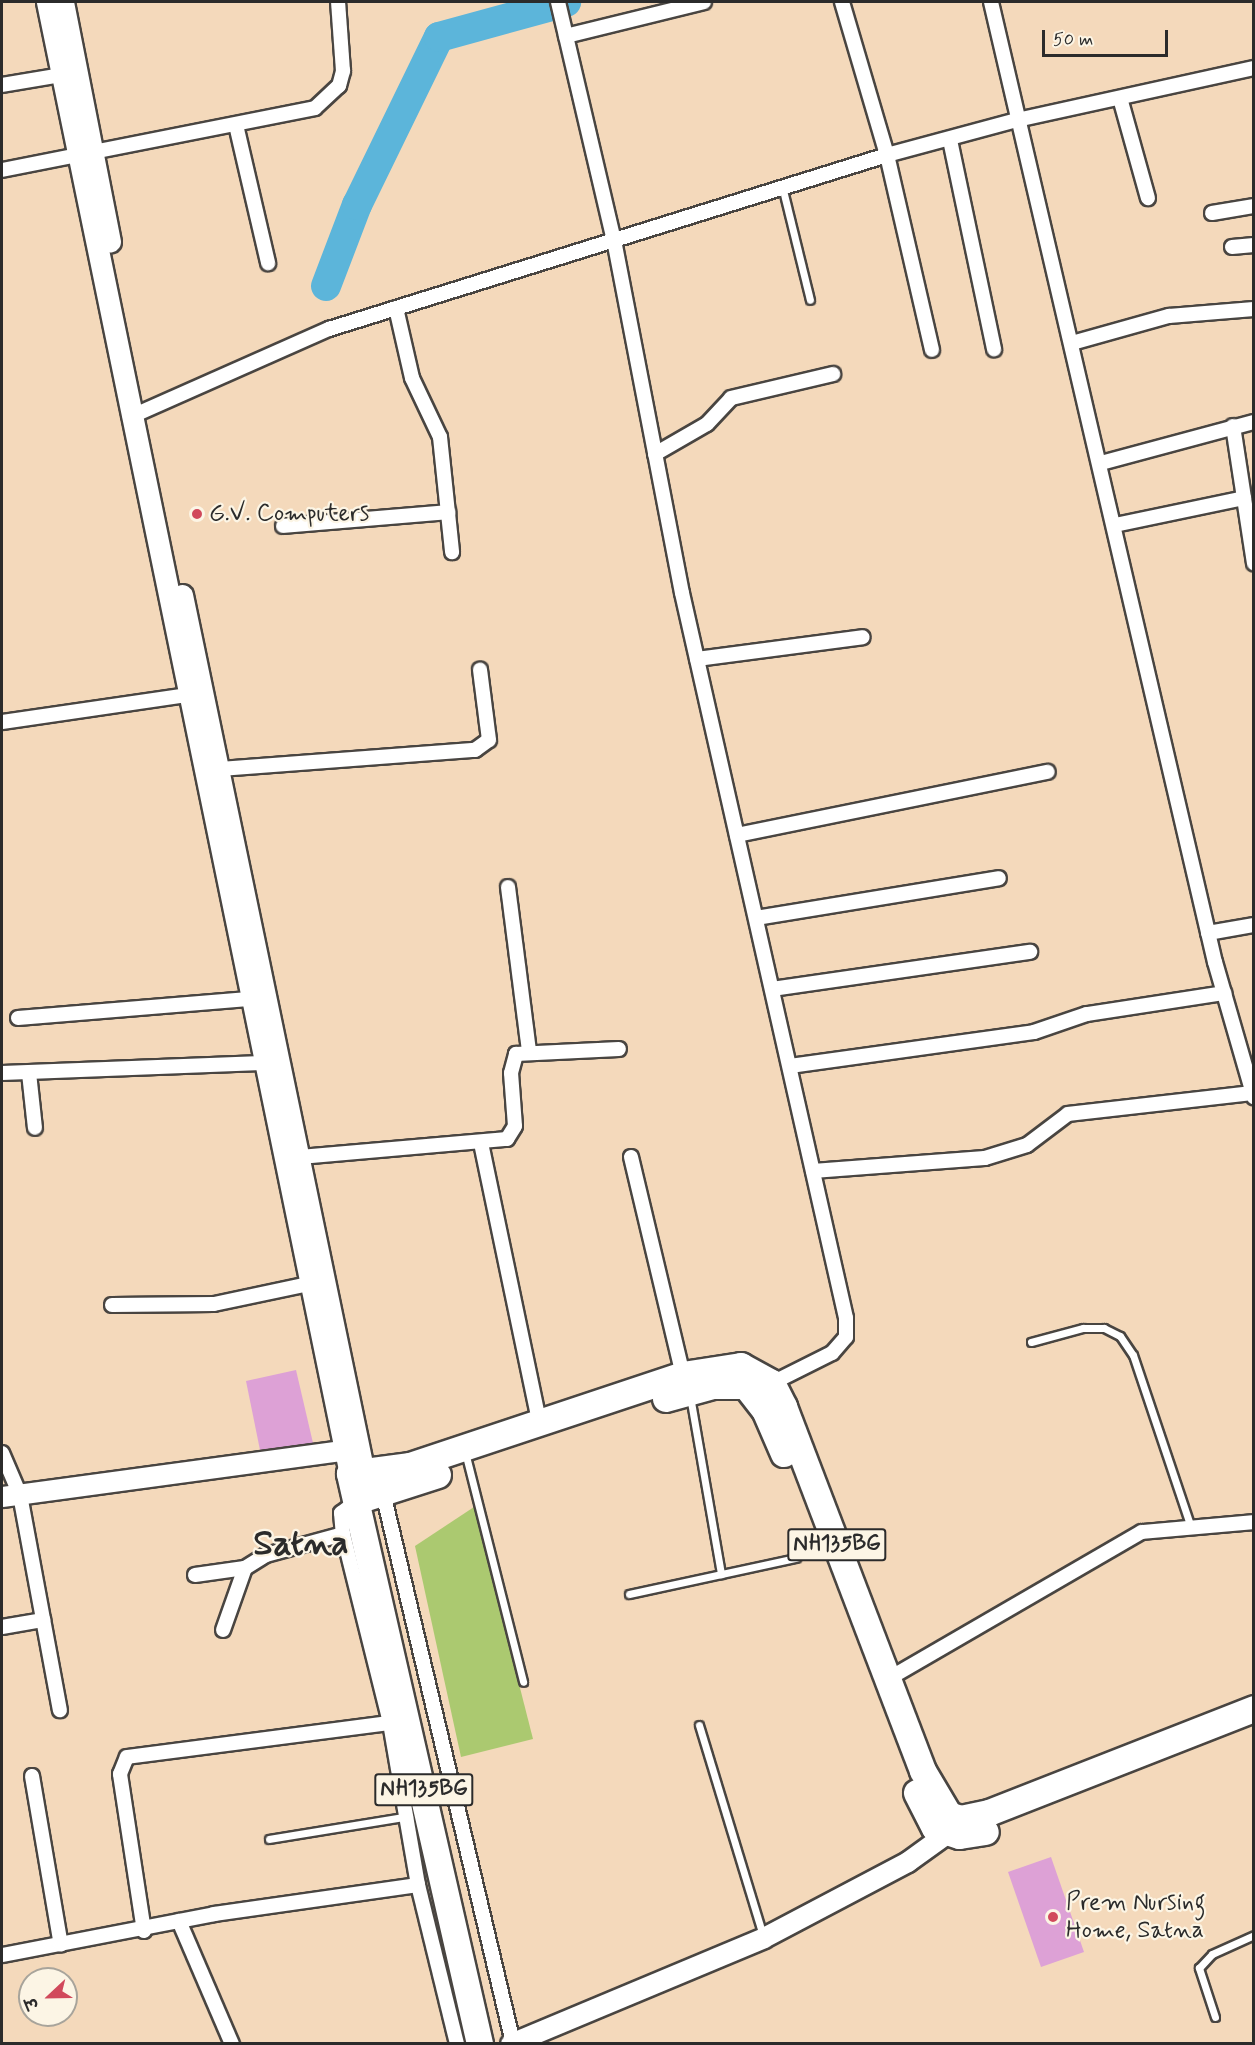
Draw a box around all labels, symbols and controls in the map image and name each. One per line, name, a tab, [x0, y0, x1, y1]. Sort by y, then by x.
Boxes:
scale bar	[1045, 18, 1171, 56]
text: 50 m	[1053, 28, 1093, 52]
place label: G.V. Computers	[209, 500, 369, 528]
marker: G.V. Computers	[190, 507, 204, 521]
district label: Satna	[253, 1523, 349, 1567]
road number: NH135BG	[786, 1526, 888, 1564]
road number: NH135BG	[373, 1771, 475, 1809]
place label: Prem Nursing Home, Satna	[1066, 1889, 1209, 1945]
marker: Prem Nursing Home, Satna	[1044, 1908, 1062, 1926]
north arrow	[18, 1967, 78, 2027]
text: उ	[21, 1994, 44, 2012]

